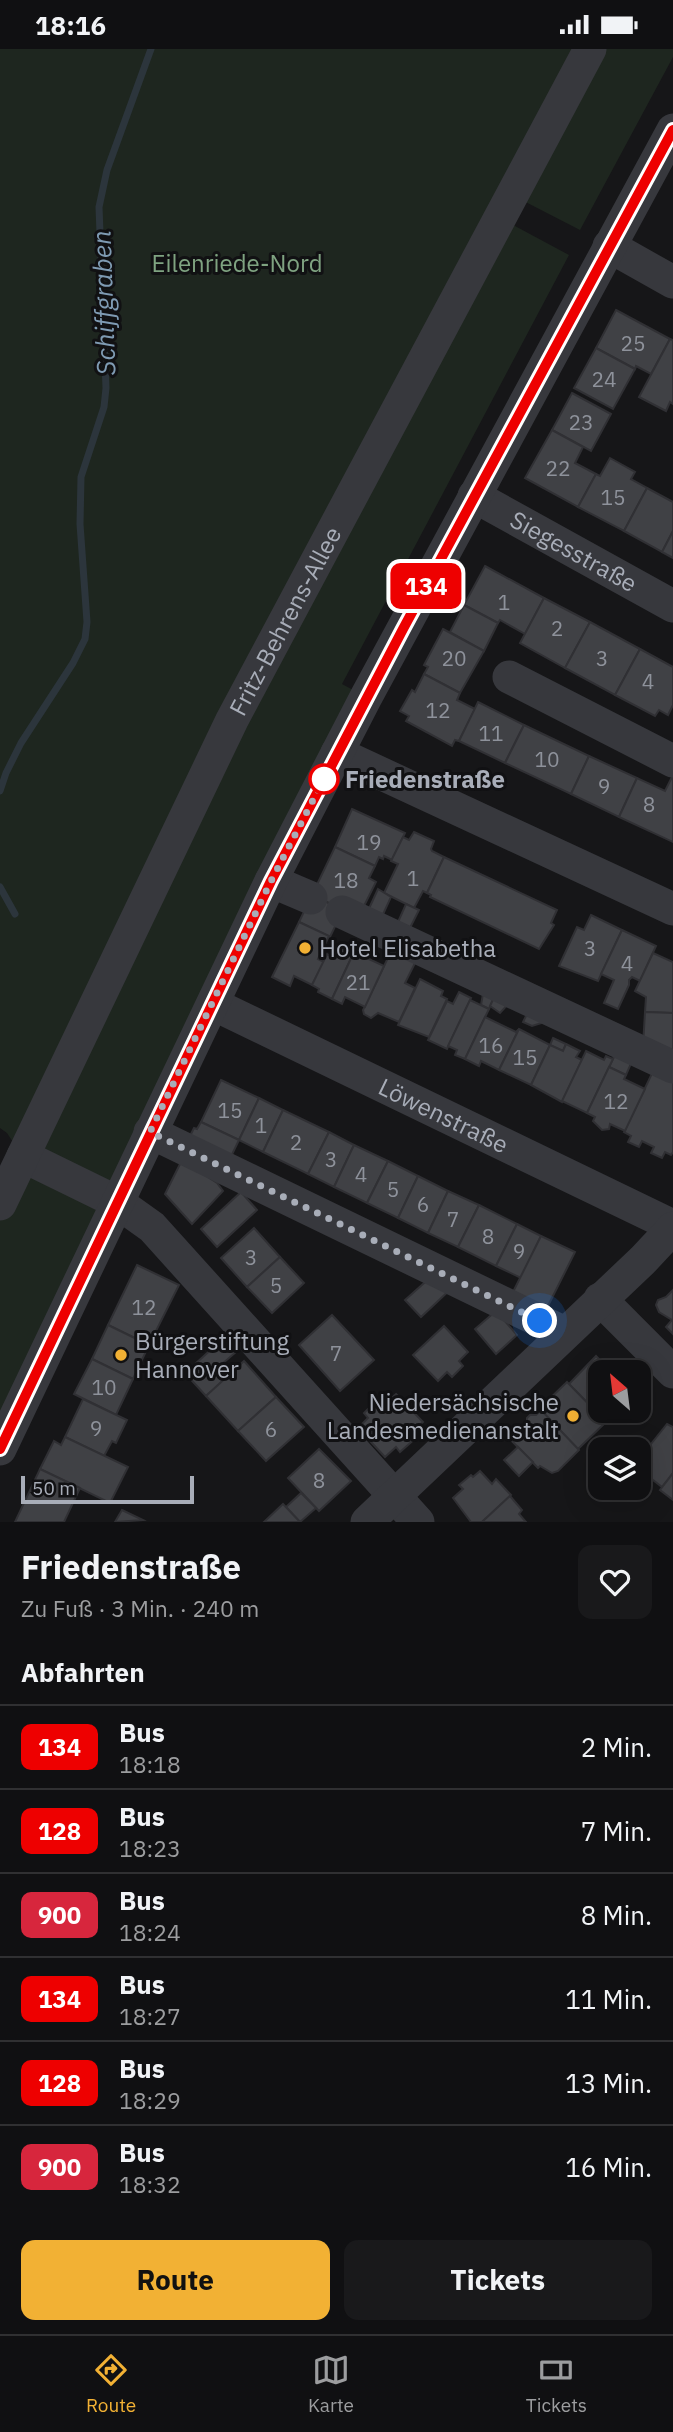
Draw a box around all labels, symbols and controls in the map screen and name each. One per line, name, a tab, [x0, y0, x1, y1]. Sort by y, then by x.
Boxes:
text: 18:16	[35, 8, 106, 42]
water label: Schiffgraben	[83, 230, 123, 376]
park label: Eilenriede-Nord	[151, 247, 323, 279]
house number: 25	[620, 329, 646, 357]
house number: 24	[591, 365, 617, 393]
house number: 23	[568, 408, 594, 436]
house number: 22	[545, 454, 571, 482]
house number: 15	[600, 483, 626, 511]
street label: Siegesstraße	[505, 503, 643, 599]
street label: Fritz-Behrens-Allee	[221, 521, 348, 721]
line badge: 134	[386, 563, 466, 609]
text: 134	[404, 570, 448, 602]
house number: 1	[498, 588, 510, 616]
house number: 2	[551, 614, 563, 642]
house number: 20	[441, 644, 467, 672]
house number: 3	[596, 644, 608, 672]
house number: 4	[642, 667, 654, 695]
house number: 12	[425, 696, 451, 724]
house number: 11	[478, 719, 504, 747]
house number: 10	[534, 745, 560, 773]
place label: Friedenstraße	[345, 763, 505, 795]
marker: Friedenstraße	[309, 764, 339, 794]
house number: 9	[598, 772, 610, 800]
house number: 8	[643, 790, 655, 818]
house number: 19	[356, 828, 382, 856]
house number: 1	[407, 864, 419, 892]
house number: 18	[333, 866, 359, 894]
place label: Hotel Elisabetha	[319, 932, 496, 964]
house number: 3	[584, 934, 596, 962]
marker: Hotel Elisabetha	[297, 940, 313, 956]
house number: 4	[621, 949, 633, 977]
house number: 21	[345, 968, 371, 996]
house number: 16	[478, 1031, 504, 1059]
house number: 15	[512, 1043, 538, 1071]
street label: Löwenstraße	[373, 1070, 514, 1160]
house number: 12	[603, 1087, 629, 1115]
house number: 15	[217, 1096, 243, 1124]
house number: 1	[255, 1111, 267, 1139]
house number: 2	[290, 1128, 302, 1156]
house number: 3	[325, 1145, 337, 1173]
house number: 4	[355, 1160, 367, 1188]
house number: 5	[387, 1175, 399, 1203]
house number: 6	[417, 1190, 429, 1218]
house number: 7	[447, 1205, 459, 1233]
house number: 8	[482, 1222, 494, 1250]
house number: 9	[513, 1237, 525, 1265]
house number: 3	[245, 1243, 257, 1271]
house number: 5	[270, 1271, 282, 1299]
house number: 12	[131, 1293, 157, 1321]
your location	[522, 1303, 557, 1338]
place label: Bürgerstiftung Hannover	[135, 1325, 289, 1385]
house number: 7	[330, 1339, 342, 1367]
marker: Bürgerstiftung Hannover	[113, 1347, 129, 1363]
north arrow	[588, 1360, 651, 1423]
map controls	[588, 1360, 651, 1500]
house number: 10	[91, 1373, 117, 1401]
place label: Niedersächsische Landesmedienanstalt	[327, 1386, 559, 1446]
marker: Niedersächsische Landesmedienanstalt	[565, 1408, 581, 1424]
house number: 9	[90, 1414, 102, 1442]
house number: 6	[265, 1415, 277, 1443]
button: layers	[588, 1437, 651, 1500]
house number: 8	[313, 1466, 325, 1494]
scale bar	[21, 1473, 194, 1505]
text: 50 m	[32, 1476, 76, 1500]
text: Friedenstraße	[21, 1545, 241, 1588]
button: heart	[578, 1545, 652, 1619]
text: Zu Fuß · 3 Min. · 240 m	[21, 1593, 259, 1623]
text: Abfahrten	[21, 1655, 145, 1689]
text: Bus	[119, 1715, 165, 1749]
text: 2 Min.	[581, 1730, 652, 1764]
text: 134	[38, 1731, 81, 1763]
text: 18:18	[119, 1749, 181, 1779]
text: Bus	[119, 1799, 165, 1833]
text: 7 Min.	[581, 1814, 652, 1848]
text: 128	[38, 1815, 81, 1847]
text: 18:23	[119, 1833, 181, 1863]
text: Bus	[119, 1883, 165, 1917]
text: 8 Min.	[581, 1898, 652, 1932]
text: 900	[38, 1899, 81, 1931]
text: 18:24	[119, 1917, 181, 1947]
text: Bus	[119, 1967, 165, 2001]
text: 11 Min.	[565, 1982, 652, 2016]
text: 134	[38, 1983, 81, 2015]
text: 18:27	[119, 2001, 181, 2031]
text: Bus	[119, 2051, 165, 2085]
text: 13 Min.	[565, 2066, 652, 2100]
text: 128	[38, 2067, 81, 2099]
text: 18:29	[119, 2085, 181, 2115]
text: Bus	[119, 2135, 165, 2169]
text: 16 Min.	[565, 2150, 652, 2184]
text: 900	[38, 2151, 81, 2183]
text: 18:32	[119, 2169, 181, 2199]
button: Route	[21, 2240, 330, 2320]
button: Tickets	[344, 2240, 652, 2320]
tab: Route	[86, 2351, 136, 2417]
tab: Karte	[308, 2351, 354, 2417]
tab: Tickets	[526, 2351, 587, 2417]

